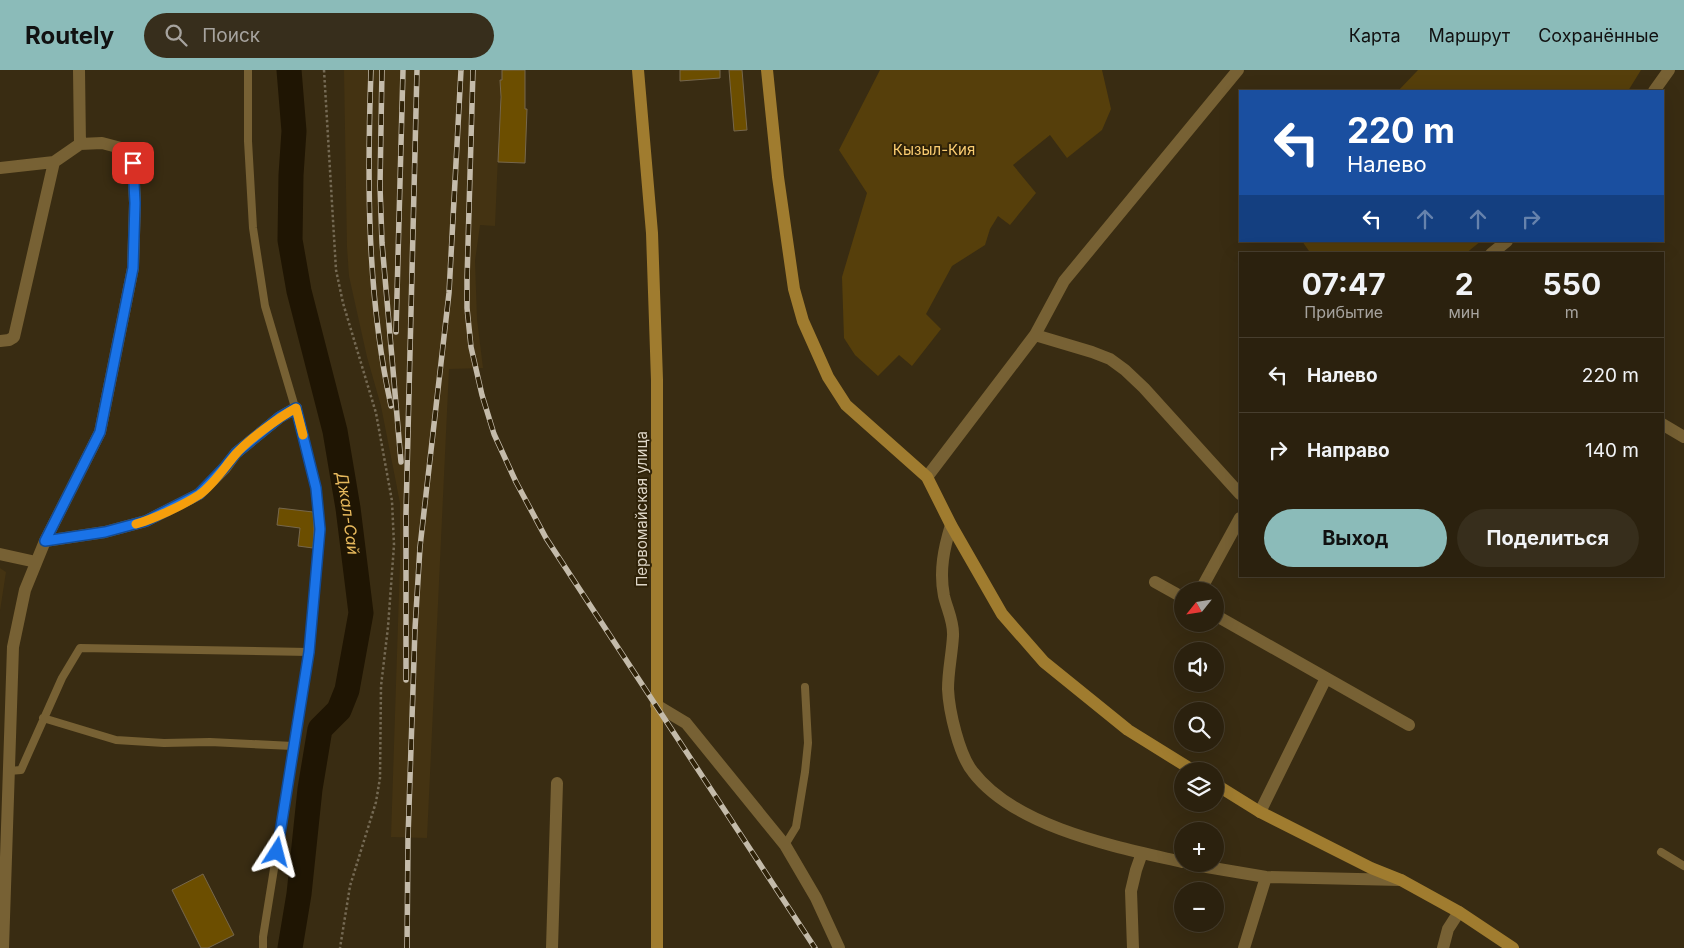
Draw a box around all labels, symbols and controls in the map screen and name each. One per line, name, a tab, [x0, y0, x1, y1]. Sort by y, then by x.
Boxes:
search box	[144, 13, 494, 58]
text: Routely	[25, 21, 114, 50]
icon: search	[162, 21, 190, 49]
text: Поиск	[202, 24, 260, 47]
text: Карта	[1349, 25, 1401, 46]
text: Маршрут	[1429, 25, 1510, 46]
text: Сохранённые	[1538, 25, 1659, 46]
text: 220 m	[1347, 109, 1455, 151]
icon: left	[1264, 110, 1329, 175]
park label: Кызыл-Кия	[893, 140, 975, 159]
pin	[112, 142, 154, 184]
icon: arrive	[119, 149, 147, 177]
text: Налево	[1347, 151, 1427, 177]
icon: left	[1358, 205, 1386, 233]
icon: ahead	[1411, 205, 1439, 233]
icon: ahead	[1464, 205, 1492, 233]
icon: right	[1517, 205, 1545, 233]
text: 07:47	[1302, 266, 1386, 302]
text: 2	[1455, 266, 1474, 302]
text: 550	[1543, 266, 1601, 302]
text: Прибытие	[1304, 302, 1383, 322]
text: мин	[1449, 302, 1480, 322]
text: m	[1565, 302, 1579, 322]
icon: left	[1264, 361, 1292, 389]
text: Налево	[1307, 364, 1378, 387]
text: 220 m	[1582, 364, 1639, 387]
street label: Первомайская улица	[632, 431, 651, 587]
icon: right	[1264, 436, 1292, 464]
text: Направо	[1307, 439, 1390, 462]
text: 140 m	[1585, 439, 1639, 462]
water label: Джал-Сай	[332, 469, 364, 556]
button: Выход	[1264, 509, 1447, 567]
button: Поделиться	[1457, 509, 1639, 567]
north arrow	[1174, 582, 1224, 632]
map controls	[1174, 582, 1224, 932]
button: sound	[1174, 642, 1224, 692]
button: search	[1174, 702, 1224, 752]
button: layers	[1174, 762, 1224, 812]
button: +	[1174, 822, 1224, 872]
position arrow	[250, 825, 302, 877]
button: −	[1174, 882, 1224, 932]

